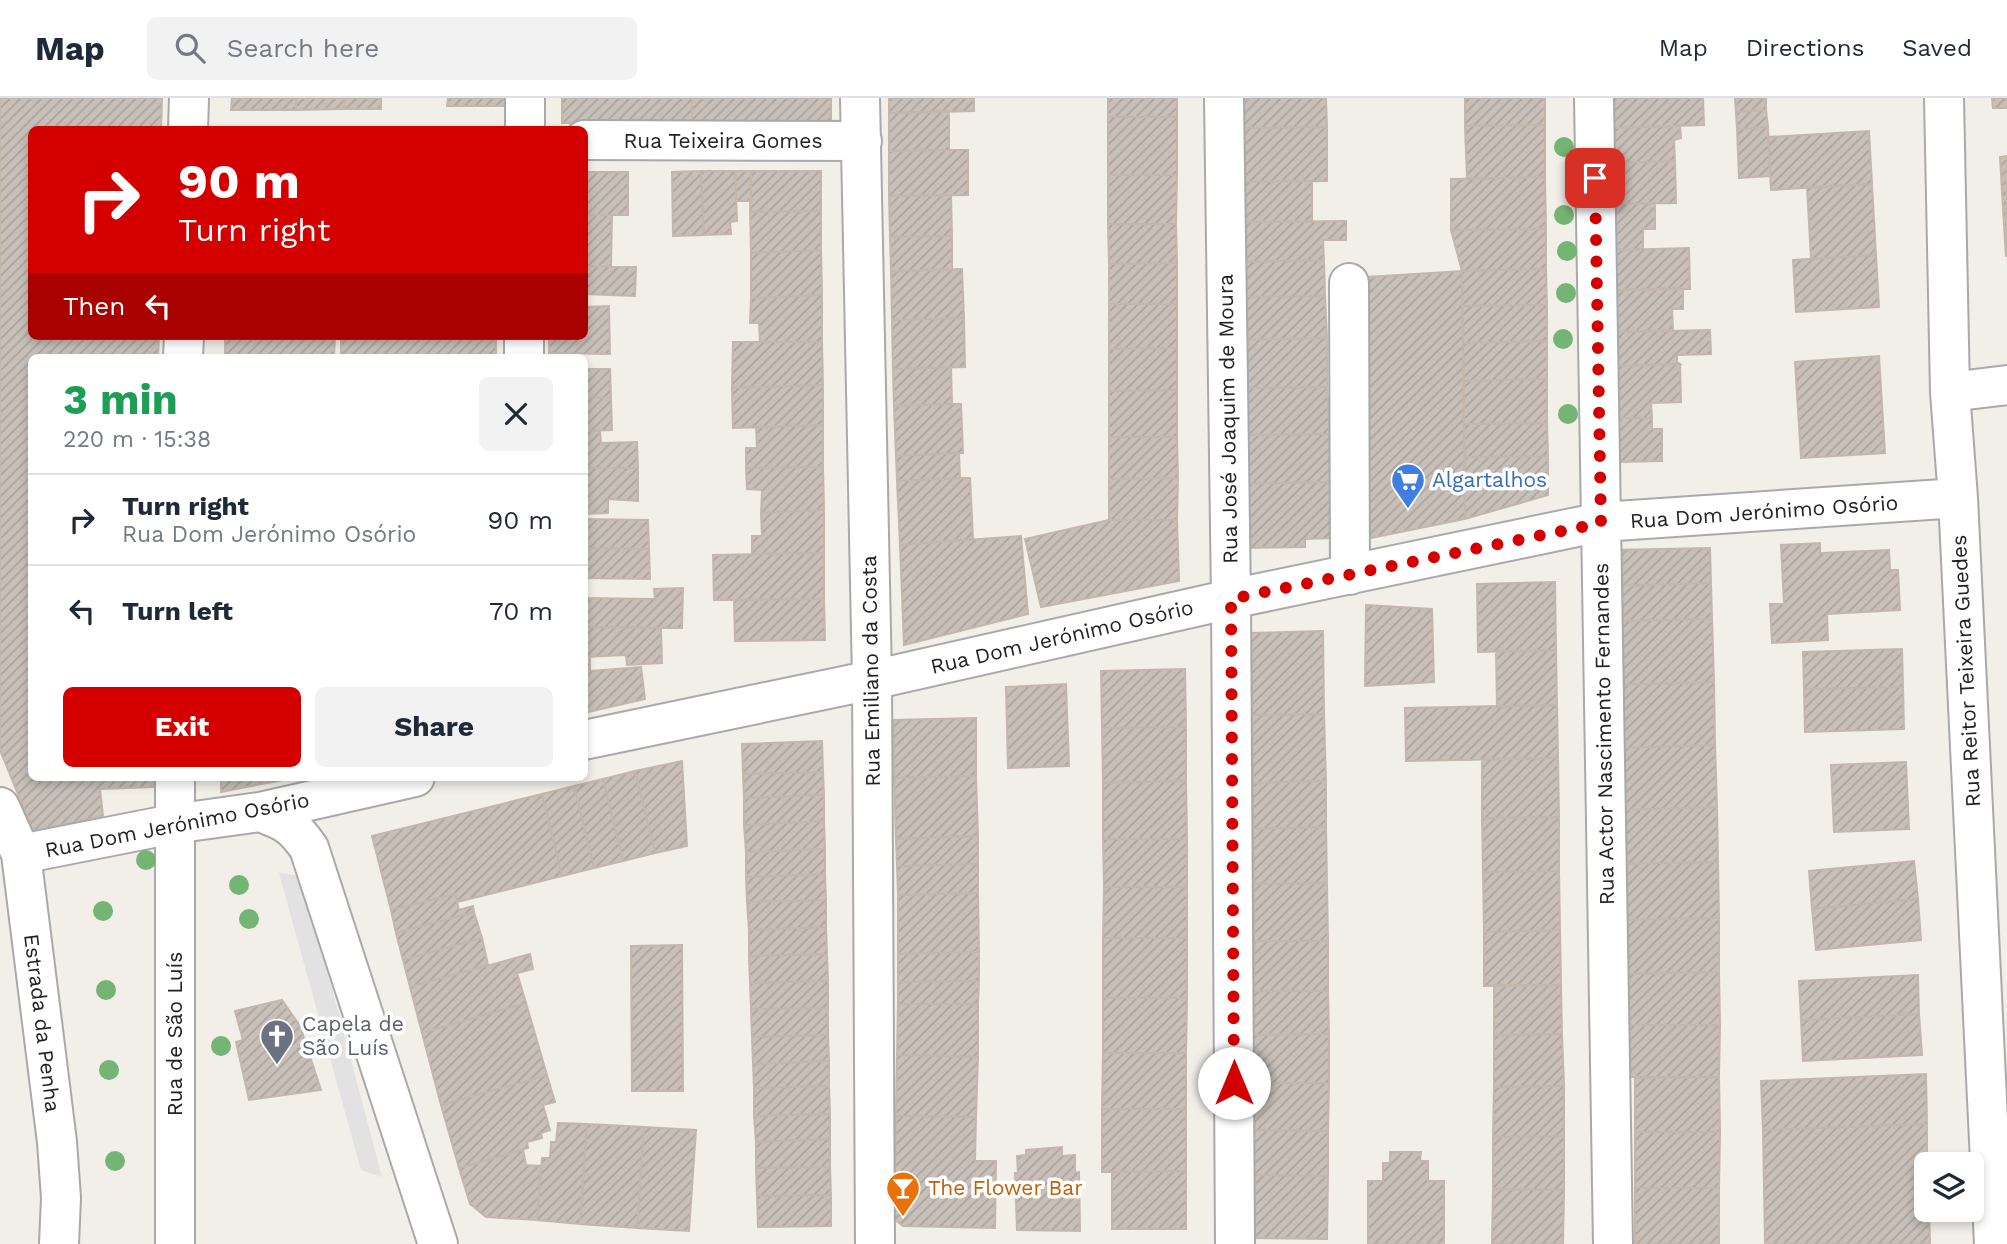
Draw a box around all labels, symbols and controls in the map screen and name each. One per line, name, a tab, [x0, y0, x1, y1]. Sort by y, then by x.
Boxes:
search box	[147, 17, 637, 80]
text: Map	[35, 29, 105, 68]
icon: search	[171, 29, 209, 67]
text: Search here	[227, 33, 379, 63]
text: Map	[1659, 34, 1708, 62]
text: Directions	[1746, 34, 1864, 62]
text: Saved	[1902, 34, 1972, 62]
street label: Rua Teixeira Gomes	[623, 128, 823, 153]
pin	[1565, 148, 1625, 208]
text: 90 m	[178, 152, 300, 210]
icon: right	[63, 154, 154, 245]
icon: arrive	[1576, 159, 1614, 197]
text: Turn right	[178, 211, 330, 249]
street label: Rua José Joaquim de Moura	[1212, 274, 1243, 564]
icon: left	[139, 287, 177, 325]
text: Then	[63, 291, 125, 321]
text: 3 min	[63, 375, 178, 424]
button: close	[479, 377, 553, 451]
text: 220 m · 15:38	[63, 426, 211, 453]
supermarket icon: Algartalhos	[1389, 461, 1427, 510]
place label: Algartalhos	[1432, 467, 1547, 492]
street label: Rua Dom Jerónimo Osório	[1629, 490, 1899, 533]
text: Turn right	[122, 491, 249, 521]
icon: right	[63, 501, 101, 539]
text: 90 m	[487, 505, 553, 535]
text: Rua Dom Jerónimo Osório	[122, 521, 416, 548]
street label: Rua Reitor Teixeira Guedes	[1946, 534, 1985, 808]
street label: Rua Emiliano da Costa	[856, 555, 885, 787]
street label: Rua Actor Nascimento Fernandes	[1588, 563, 1619, 905]
icon: left	[63, 592, 101, 630]
street label: Rua Dom Jerónimo Osório	[928, 594, 1196, 679]
text: Turn left	[122, 596, 233, 626]
text: 70 m	[489, 596, 553, 626]
button: Exit	[63, 687, 301, 767]
button: Share	[315, 687, 553, 767]
street label: Rua Dom Jerónimo Osório	[43, 787, 311, 862]
street label: Estrada da Penha	[19, 932, 66, 1114]
street label: Rua de São Luís	[162, 952, 187, 1116]
place label: Capela de São Luís	[302, 1011, 404, 1060]
church icon: Capela de São Luís	[258, 1017, 296, 1066]
position arrow	[1197, 1046, 1271, 1120]
map controls	[1914, 1152, 1984, 1222]
button: layers	[1914, 1152, 1984, 1222]
bar icon: The Flower Bar	[884, 1169, 922, 1218]
place label: The Flower Bar	[928, 1175, 1083, 1200]

